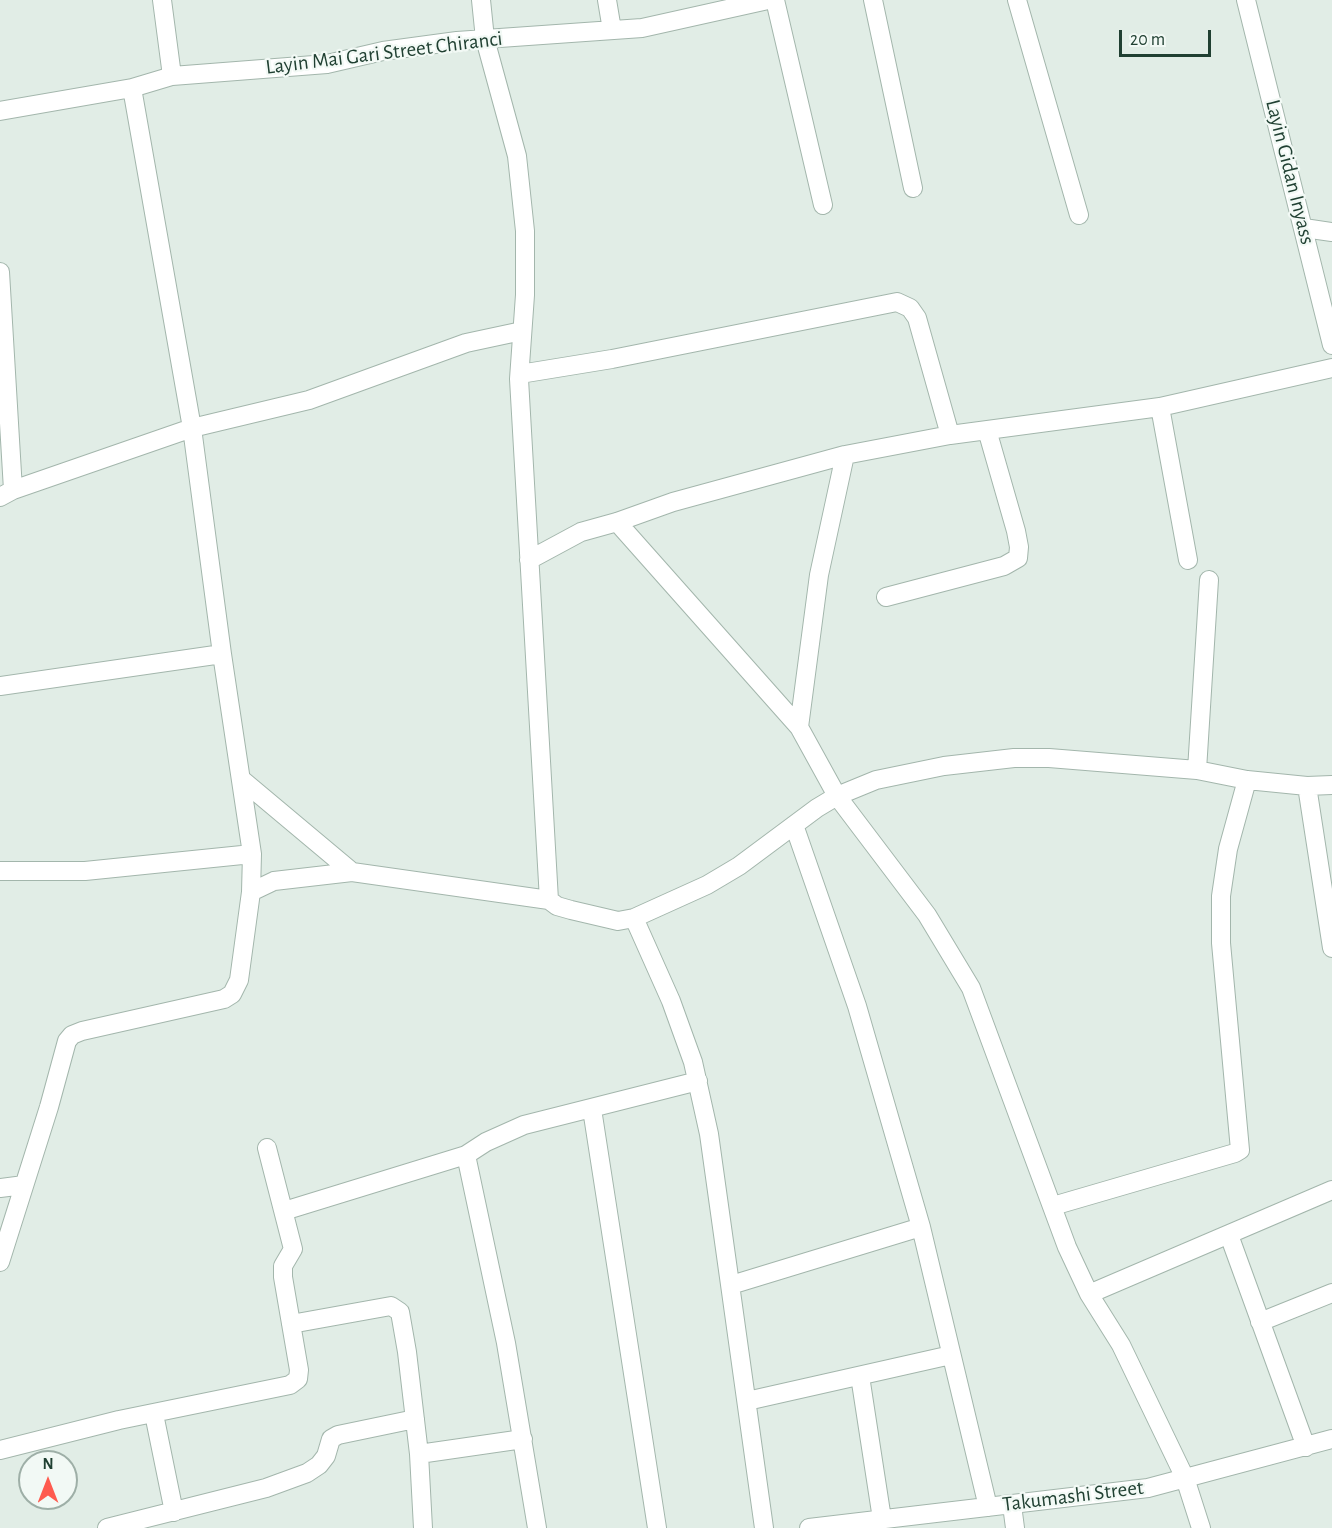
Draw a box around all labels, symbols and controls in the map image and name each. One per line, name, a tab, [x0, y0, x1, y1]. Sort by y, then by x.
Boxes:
scale bar	[1122, 18, 1214, 56]
street label: Layin Mai Gari Street Chiranci	[264, 26, 504, 80]
text: 20 m	[1130, 31, 1165, 49]
street label: Layin Gidan Inyass	[1260, 97, 1320, 247]
north arrow	[18, 1450, 78, 1510]
text: N	[42, 1456, 54, 1472]
street label: Takumashi Street	[1001, 1475, 1145, 1517]

